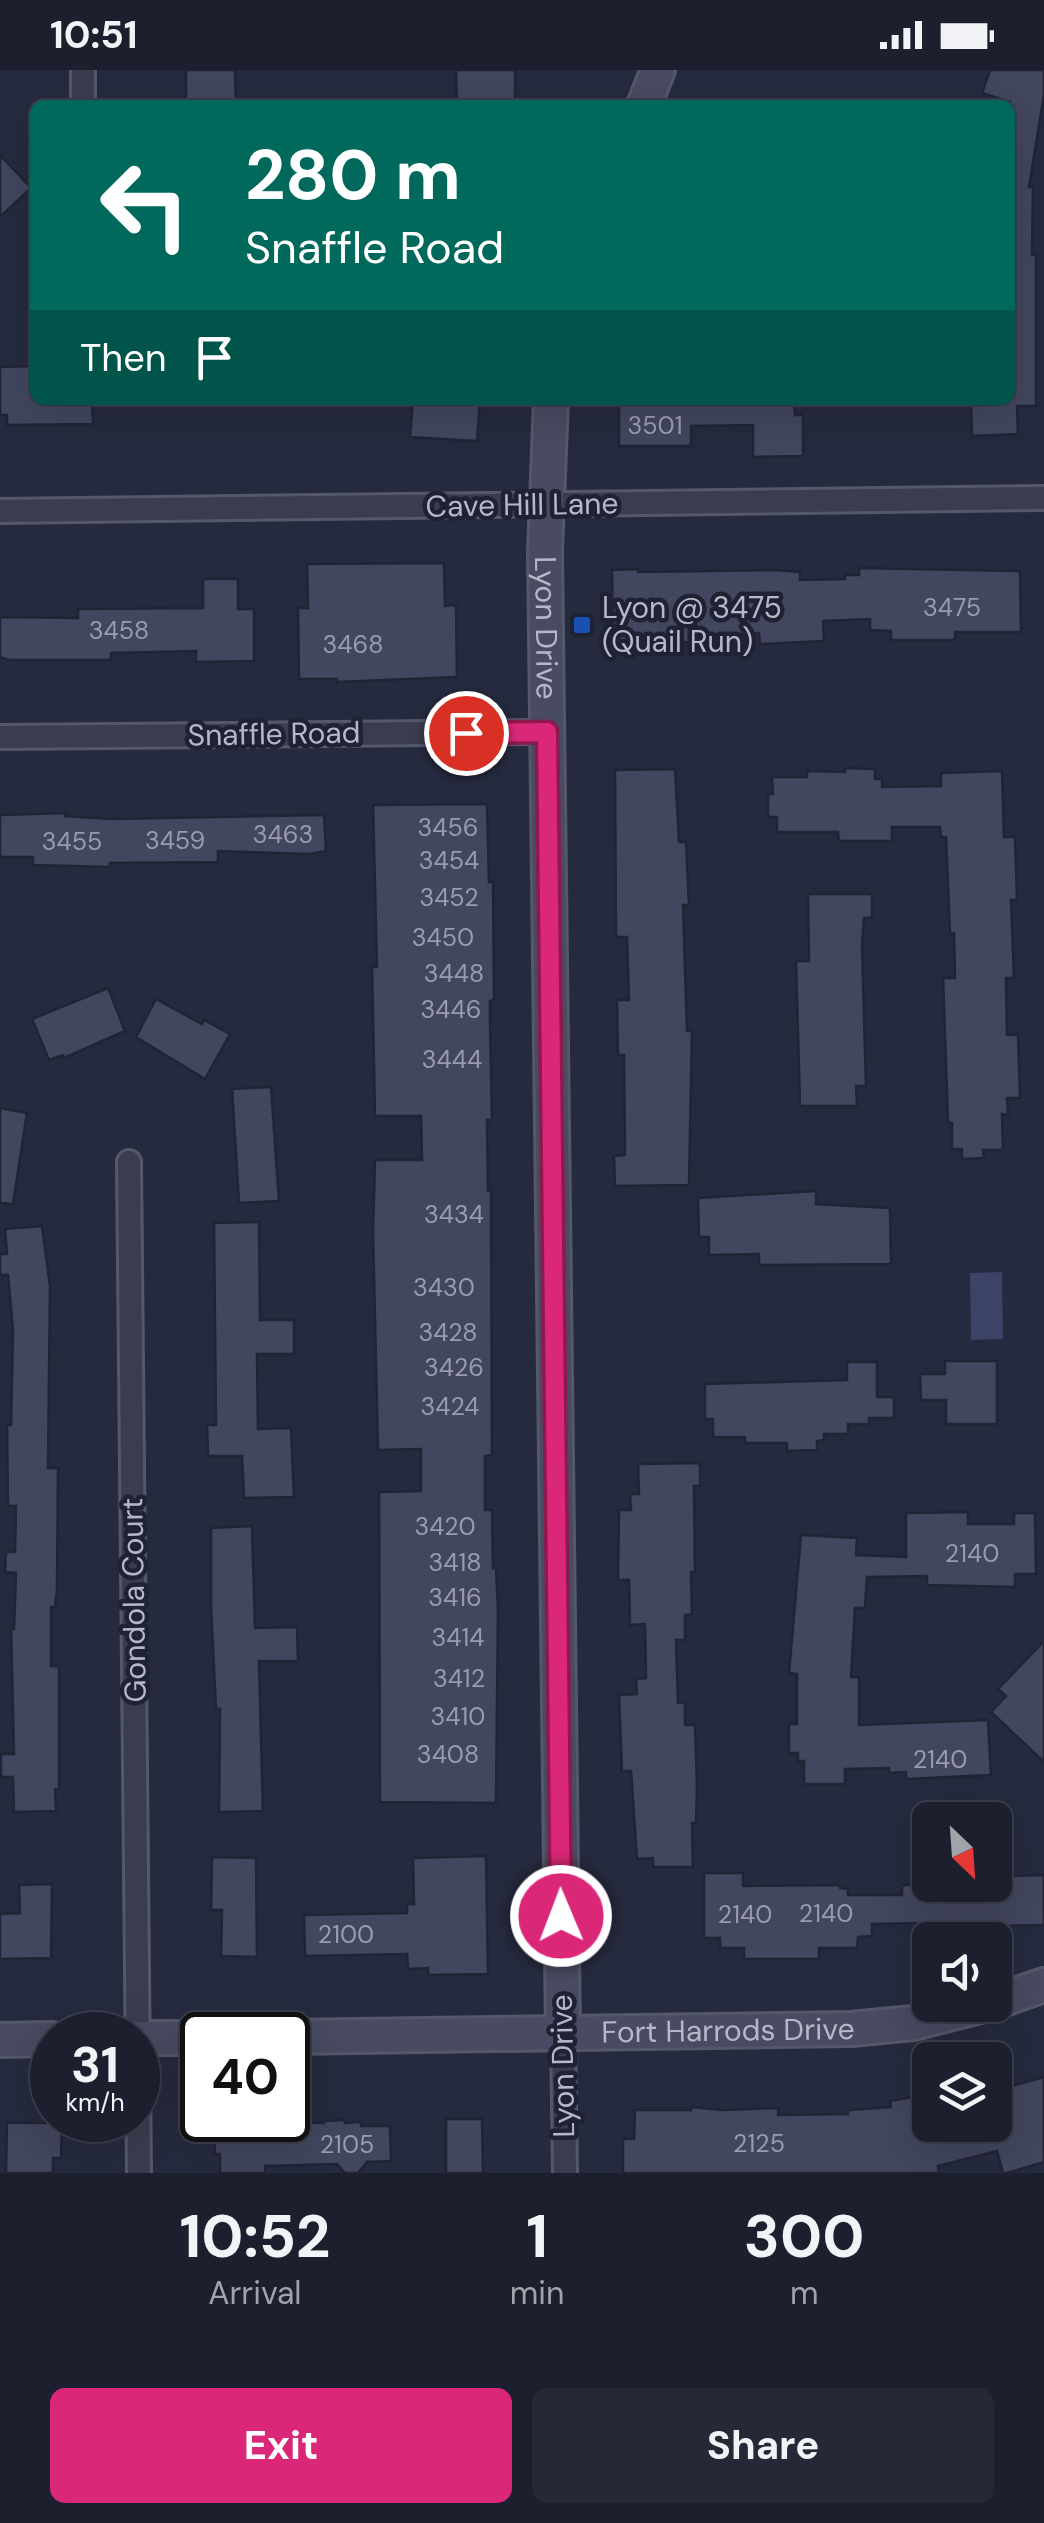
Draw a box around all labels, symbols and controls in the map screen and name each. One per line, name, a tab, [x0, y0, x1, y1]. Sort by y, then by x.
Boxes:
text: 10:51	[50, 10, 138, 60]
text: 280 m	[245, 130, 461, 221]
icon: left	[80, 140, 210, 270]
text: Snaffle Road	[245, 218, 504, 277]
icon: arrive	[187, 330, 242, 385]
text: Then	[80, 333, 167, 383]
house number: 3501	[628, 409, 682, 442]
street label: Cave Hill Lane	[425, 483, 619, 526]
street label: Lyon Drive	[526, 556, 567, 700]
place label: Lyon @ 3475 (Quail Run)	[602, 588, 782, 661]
house number: 3475	[923, 591, 981, 624]
house number: 3458	[89, 614, 149, 647]
marker: Lyon @ 3475 (Quail Run)	[571, 614, 593, 636]
house number: 3468	[323, 628, 383, 661]
pin	[424, 691, 509, 776]
icon: arrive	[439, 706, 494, 761]
street label: Snaffle Road	[187, 712, 361, 755]
house number: 3456	[418, 811, 478, 844]
house number: 3463	[253, 818, 313, 851]
house number: 3459	[145, 824, 205, 857]
house number: 3455	[42, 825, 102, 858]
house number: 3454	[419, 844, 479, 877]
house number: 3452	[419, 881, 479, 914]
house number: 3450	[412, 921, 474, 954]
house number: 3448	[424, 957, 484, 990]
house number: 3446	[421, 993, 481, 1026]
house number: 3444	[422, 1043, 482, 1076]
house number: 3434	[424, 1198, 484, 1231]
house number: 3430	[413, 1271, 475, 1304]
house number: 3428	[418, 1316, 478, 1349]
house number: 3426	[424, 1351, 484, 1384]
house number: 3424	[420, 1390, 480, 1423]
street label: Gondola Court	[112, 1497, 155, 1703]
house number: 3420	[414, 1510, 476, 1543]
house number: 2140	[945, 1537, 999, 1570]
house number: 3418	[429, 1546, 481, 1579]
house number: 3416	[428, 1581, 482, 1614]
house number: 3414	[432, 1621, 484, 1654]
house number: 3412	[433, 1662, 485, 1695]
house number: 3410	[431, 1700, 485, 1733]
house number: 3408	[417, 1738, 479, 1771]
house number: 2140	[913, 1743, 967, 1776]
north arrow	[912, 1802, 1012, 1902]
map controls	[912, 1802, 1012, 2142]
position arrow	[509, 1864, 613, 1968]
house number: 2140	[799, 1897, 853, 1930]
house number: 2140	[718, 1898, 772, 1931]
house number: 2100	[318, 1918, 374, 1951]
button: sound	[912, 1922, 1012, 2022]
street label: Lyon Drive	[542, 1994, 583, 2138]
street label: Fort Harrods Drive	[601, 2009, 855, 2052]
speed limit sign: 40	[180, 2012, 310, 2142]
text: 31	[71, 2032, 119, 2098]
button: layers	[912, 2042, 1012, 2142]
text: km/h	[65, 2086, 125, 2119]
house number: 2125	[733, 2127, 785, 2160]
house number: 2105	[320, 2128, 374, 2161]
text: 10:52	[179, 2197, 330, 2276]
text: 1	[526, 2197, 548, 2276]
text: 300	[744, 2197, 864, 2276]
text: Arrival	[208, 2272, 302, 2314]
text: min	[510, 2272, 564, 2314]
text: m	[790, 2272, 818, 2314]
button: Exit	[50, 2388, 512, 2503]
button: Share	[532, 2388, 994, 2503]

